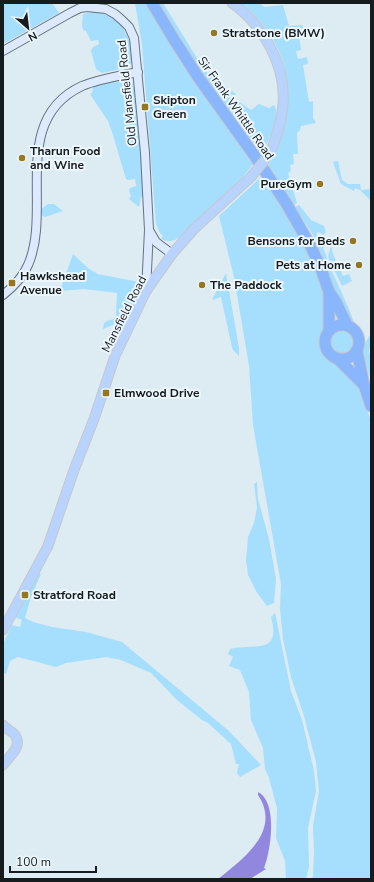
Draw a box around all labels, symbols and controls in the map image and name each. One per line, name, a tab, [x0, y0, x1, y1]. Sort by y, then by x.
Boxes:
north arrow	[8, 8, 48, 48]
place label: Stratstone (BMW)	[222, 25, 325, 41]
text: N	[25, 28, 40, 45]
marker: Stratstone (BMW)	[209, 28, 219, 38]
street label: Old Mansfield Road	[113, 39, 141, 147]
street label: Sir Frank Whittle Road	[194, 53, 278, 163]
place label: Skipton Green	[153, 92, 196, 122]
marker: Skipton Green	[140, 102, 150, 112]
place label: Tharun Food and Wine	[30, 143, 101, 173]
marker: Tharun Food and Wine	[17, 153, 27, 163]
place label: PureGym	[261, 176, 312, 192]
marker: PureGym	[315, 179, 325, 189]
place label: Bensons for Beds	[247, 233, 345, 249]
marker: Bensons for Beds	[348, 236, 358, 246]
place label: Pets at Home	[276, 257, 351, 273]
marker: Pets at Home	[354, 260, 364, 270]
place label: Hawkshead Avenue	[20, 268, 86, 298]
street label: Mansfield Road	[98, 273, 150, 355]
place label: The Paddock	[210, 277, 282, 293]
marker: Hawkshead Avenue	[7, 278, 17, 288]
marker: The Paddock	[197, 280, 207, 290]
place label: Elmwood Drive	[114, 385, 200, 401]
marker: Elmwood Drive	[101, 388, 111, 398]
place label: Stratford Road	[33, 587, 116, 603]
marker: Stratford Road	[20, 590, 30, 600]
scale bar	[10, 848, 96, 874]
text: 100 m	[16, 854, 51, 870]

